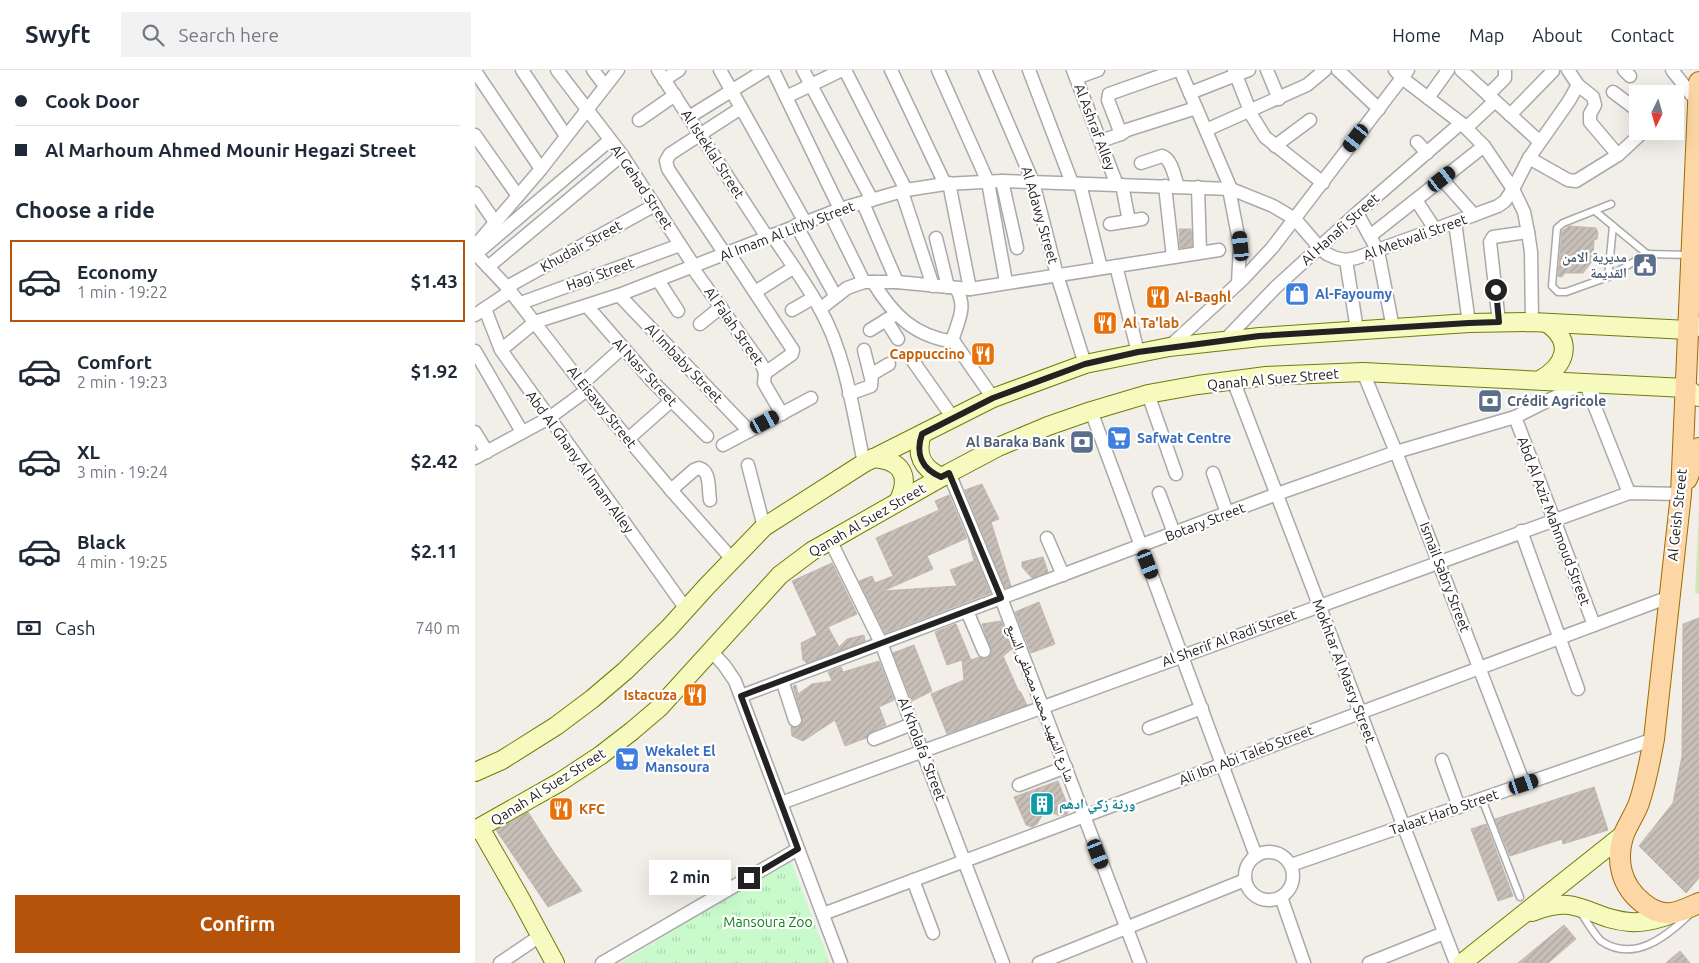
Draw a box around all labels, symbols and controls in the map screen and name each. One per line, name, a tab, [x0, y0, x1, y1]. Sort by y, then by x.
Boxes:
search box	[121, 12, 471, 57]
text: Swyft	[25, 21, 91, 48]
icon: search	[139, 21, 167, 49]
text: Search here	[179, 24, 279, 46]
text: Home	[1392, 25, 1441, 45]
text: Map	[1469, 25, 1504, 45]
text: About	[1532, 25, 1582, 45]
text: Contact	[1610, 25, 1674, 45]
street label: Al Ashraf Alley	[1071, 82, 1119, 173]
north arrow	[1629, 85, 1684, 140]
map controls	[1629, 85, 1684, 140]
text: Cook Door	[45, 90, 140, 112]
street label: Al Isteklal Street	[678, 107, 748, 202]
car	[1340, 122, 1371, 154]
text: Al Marhoum Ahmed Mounir Hegazi Street	[45, 139, 416, 161]
street label: Al Gehad Street	[608, 142, 676, 233]
street label: Al Adawy Street	[1018, 164, 1062, 266]
car	[1425, 164, 1458, 194]
street label: Al Hanafi Street	[1298, 190, 1383, 268]
text: Choose a ride	[15, 197, 155, 222]
street label: Al Imam Al Lithy Street	[717, 198, 857, 264]
street label: Al Metwali Street	[1361, 211, 1469, 263]
street label: Khudair Street	[537, 217, 625, 275]
car	[1231, 230, 1250, 262]
place label: مديرية الامن القديمة	[1562, 249, 1627, 281]
public building icon: مديرية الامن القديمة	[1632, 252, 1658, 278]
street label: Hagi Street	[564, 254, 636, 294]
icon: car	[17, 259, 62, 304]
text: Economy	[77, 261, 158, 283]
text: $1.43	[410, 270, 458, 292]
route start	[1485, 279, 1507, 301]
shop icon: Al-Fayoumy	[1284, 281, 1310, 307]
text: 1 min · 19:22	[77, 283, 168, 301]
street label: Al Falah Street	[701, 284, 767, 368]
restaurant icon: Al-Baghl	[1145, 284, 1171, 310]
place label: Al-Fayoumy	[1315, 286, 1393, 302]
place label: Al-Baghl	[1175, 289, 1231, 305]
restaurant icon: Al Ta'lab	[1092, 310, 1118, 336]
place label: Al Ta'lab	[1123, 315, 1179, 331]
street label: Al Imbaby Street	[642, 320, 726, 406]
street label: Al Nasr Street	[610, 335, 681, 410]
restaurant icon: Cappuccino	[970, 341, 996, 367]
place label: Cappuccino	[889, 346, 965, 362]
icon: car	[17, 349, 62, 394]
text: Comfort	[77, 351, 152, 373]
text: $1.92	[410, 360, 458, 382]
street label: Al Eisawy Street	[564, 363, 640, 452]
street label: Qanah Al Suez Street	[1206, 365, 1340, 393]
text: 2 min · 19:23	[77, 373, 168, 391]
street label: Abd Al Ghany Al Imam Alley	[523, 388, 637, 536]
bank icon: Crédit Agricole	[1477, 388, 1503, 414]
place label: Crédit Agricole	[1507, 393, 1606, 409]
car	[748, 408, 781, 436]
supermarket icon: Safwat Centre	[1106, 425, 1132, 451]
bank icon: Al Baraka Bank	[1069, 429, 1095, 455]
place label: Safwat Centre	[1137, 430, 1231, 446]
place label: Al Baraka Bank	[966, 434, 1065, 450]
street label: Abd Al Aziz Mahmoud Street	[1514, 434, 1594, 608]
icon: car	[17, 439, 62, 484]
text: XL	[77, 441, 100, 463]
text: $2.42	[410, 450, 458, 472]
text: 3 min · 19:24	[77, 463, 168, 481]
street label: Al Geish Street	[1664, 468, 1690, 562]
street label: Qanah Al Suez Street	[806, 480, 929, 560]
street label: Botary Street	[1163, 499, 1248, 545]
street label: Ismail Sabry Street	[1417, 520, 1474, 635]
icon: car	[17, 529, 62, 574]
text: Black	[77, 531, 126, 553]
text: $2.11	[410, 540, 458, 562]
car	[1135, 547, 1160, 581]
text: 4 min · 19:25	[77, 553, 168, 571]
street label: Mokhtar Al Masry Street	[1309, 597, 1379, 746]
street label: Al Sherif Al Radi Street	[1160, 606, 1299, 670]
icon: cash	[15, 614, 43, 642]
text: Cash	[55, 617, 96, 639]
text: 740 m	[415, 619, 460, 637]
street label: شارع الشهيد محمد مصطفى السبع	[1002, 622, 1079, 785]
restaurant icon: Istacuza	[682, 682, 708, 708]
place label: Istacuza	[623, 687, 677, 703]
street label: Al Kholafa' Street	[895, 695, 949, 803]
street label: Ali Ibn Abi Taleb Street	[1177, 722, 1316, 788]
place label: Wekalet El Mansoura	[645, 743, 715, 775]
street label: Qanah Al Suez Street	[488, 745, 609, 829]
supermarket icon: Wekalet El Mansoura	[614, 746, 640, 772]
car	[1507, 772, 1540, 796]
street label: Talaat Harb Street	[1388, 786, 1501, 838]
building icon: ورثة زكي ادهم	[1029, 791, 1055, 817]
restaurant icon: KFC	[548, 796, 574, 822]
place label: ورثة زكي ادهم	[1059, 796, 1135, 815]
place label: KFC	[579, 801, 605, 817]
car	[1085, 837, 1110, 871]
callout: 2 min	[649, 860, 731, 896]
route end	[738, 867, 760, 889]
text: 2 min	[670, 868, 710, 886]
button: Confirm	[15, 895, 460, 953]
park label: Mansoura Zoo	[723, 914, 813, 930]

